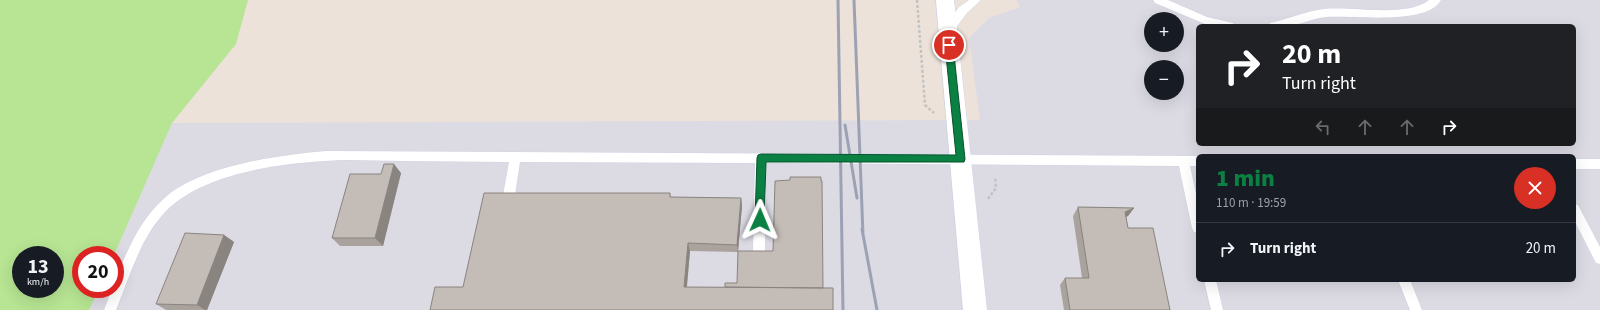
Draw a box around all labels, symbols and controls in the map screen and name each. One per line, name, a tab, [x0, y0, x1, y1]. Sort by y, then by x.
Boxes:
map controls	[1144, 12, 1184, 100]
button: +	[1144, 12, 1184, 52]
pin	[932, 28, 966, 62]
icon: arrive	[938, 34, 960, 56]
text: 20 m	[1282, 34, 1341, 74]
icon: right	[1216, 40, 1268, 92]
button: −	[1144, 60, 1184, 100]
text: Turn right	[1282, 71, 1356, 96]
icon: left	[1312, 116, 1334, 138]
icon: ahead	[1354, 116, 1376, 138]
icon: ahead	[1396, 116, 1418, 138]
icon: right	[1438, 116, 1460, 138]
text: 1 min	[1216, 161, 1275, 196]
button: close	[1514, 167, 1556, 209]
text: 110 m · 19:59	[1216, 194, 1286, 212]
position arrow	[739, 199, 781, 241]
icon: right	[1216, 238, 1238, 260]
text: Turn right	[1250, 238, 1316, 259]
text: 20 m	[1526, 238, 1556, 259]
speed limit sign: 20	[72, 246, 124, 298]
text: 13	[27, 253, 49, 281]
text: km/h	[27, 275, 49, 289]

